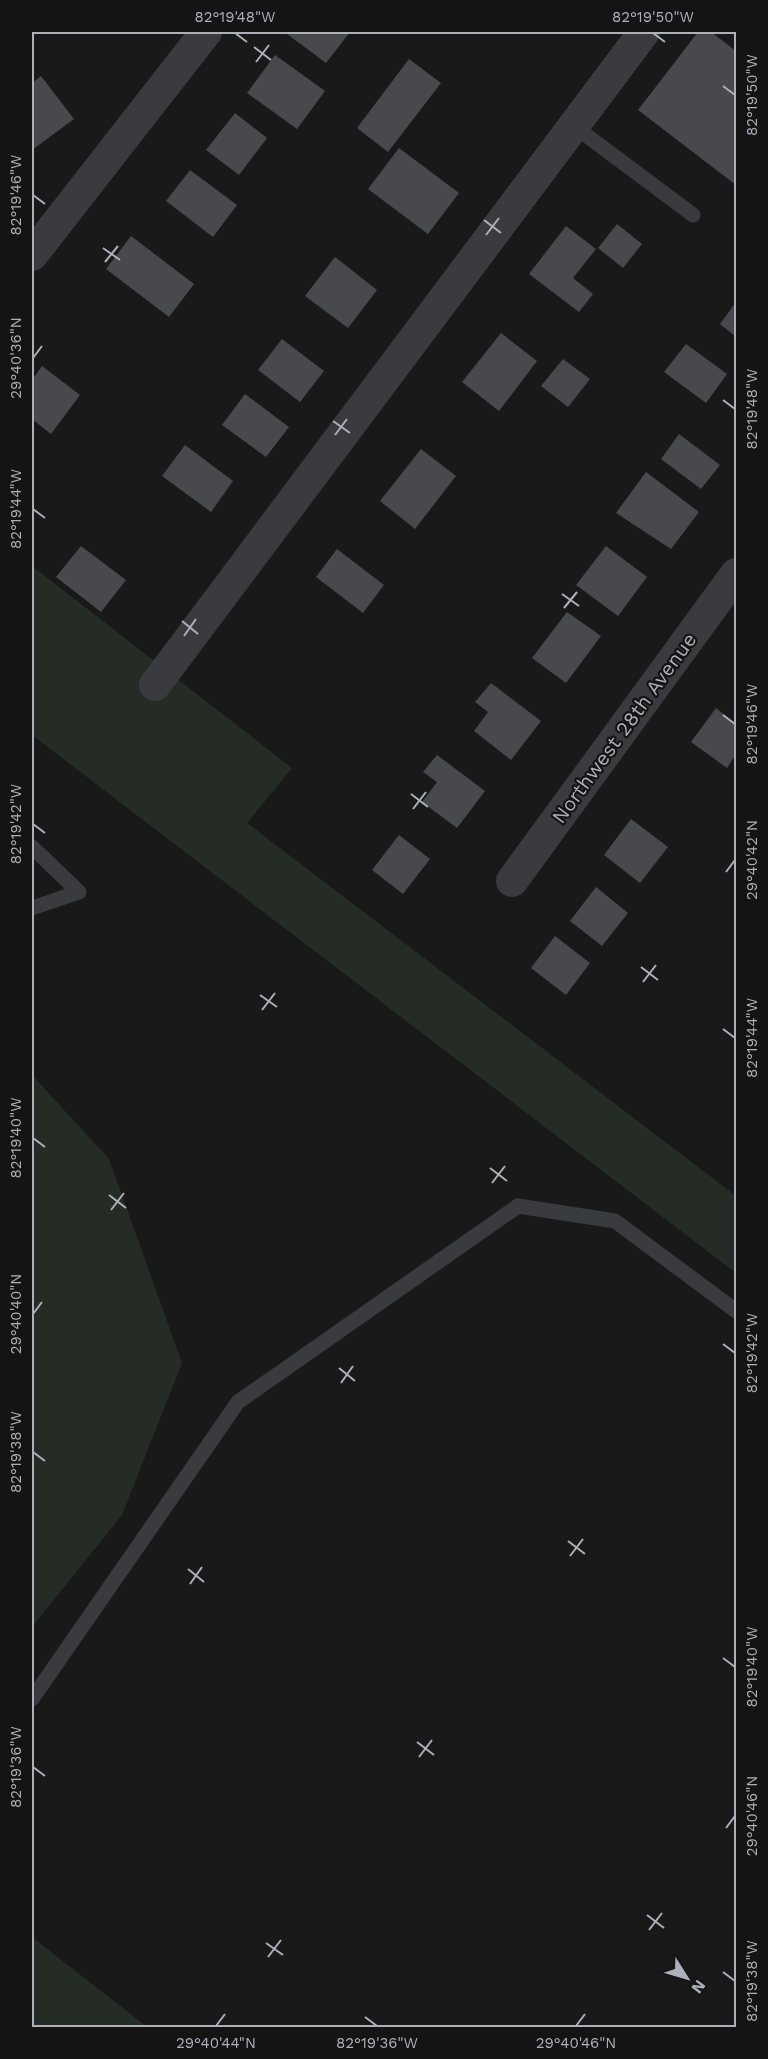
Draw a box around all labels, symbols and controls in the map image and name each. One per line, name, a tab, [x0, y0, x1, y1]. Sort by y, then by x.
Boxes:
text: 82°19'48"W	[194, 8, 276, 26]
text: 82°19'50"W	[612, 8, 694, 26]
text: 82°19'50"W	[743, 54, 761, 136]
text: 82°19'46"W	[7, 155, 25, 235]
text: 29°40'36"N	[7, 317, 25, 399]
text: 82°19'48"W	[743, 368, 761, 450]
text: 82°19'44"W	[7, 469, 25, 549]
street label: Northwest 28th Avenue	[547, 628, 701, 828]
text: 82°19'46"W	[743, 684, 761, 764]
text: 82°19'42"W	[7, 784, 25, 864]
text: 29°40'42"N	[743, 820, 761, 900]
text: 82°19'44"W	[743, 998, 761, 1078]
text: 82°19'40"W	[7, 1097, 25, 1179]
text: 29°40'40"N	[7, 1274, 25, 1354]
text: 82°19'42"W	[743, 1313, 761, 1393]
text: 82°19'38"W	[7, 1411, 25, 1493]
text: 82°19'40"W	[743, 1626, 761, 1708]
text: 82°19'36"W	[7, 1726, 25, 1808]
text: 29°40'46"N	[743, 1776, 761, 1856]
text: 82°19'38"W	[743, 1940, 761, 2022]
north arrow	[657, 1948, 717, 2008]
text: N	[687, 1976, 710, 1997]
text: 29°40'44"N	[176, 2034, 256, 2052]
text: 82°19'36"W	[336, 2034, 418, 2052]
text: 29°40'46"N	[536, 2034, 616, 2052]

